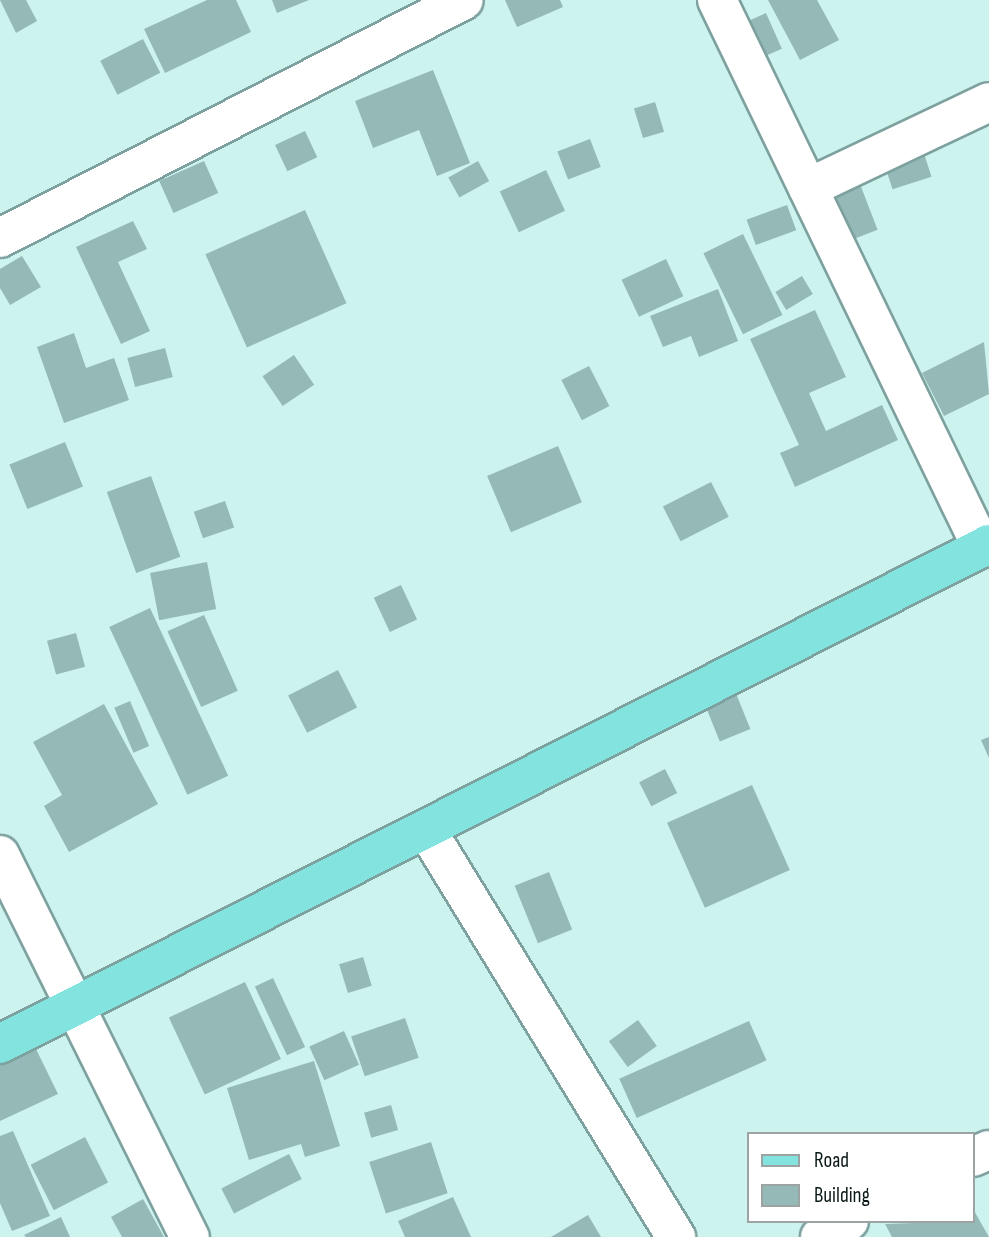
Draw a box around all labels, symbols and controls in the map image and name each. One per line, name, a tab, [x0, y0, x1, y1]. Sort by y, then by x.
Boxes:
legend	[748, 1132, 975, 1223]
text: Road	[814, 1148, 849, 1173]
text: Building	[814, 1183, 870, 1208]

